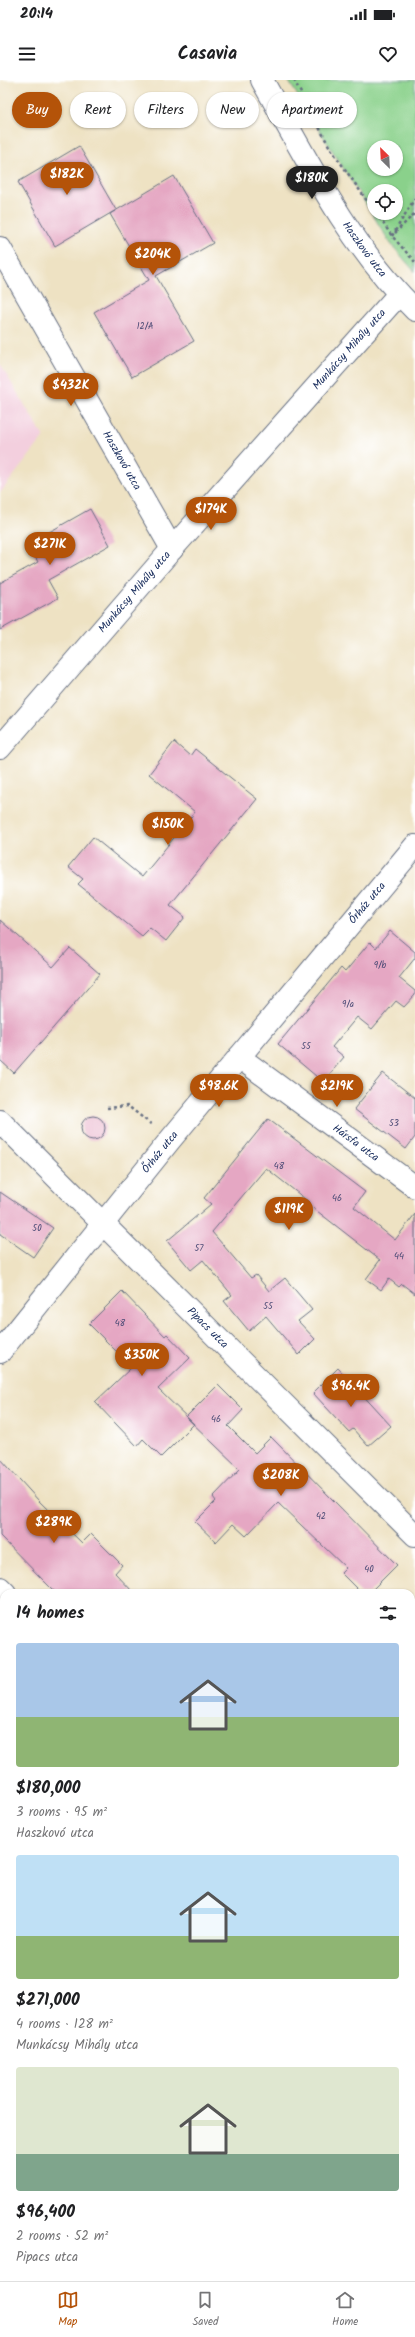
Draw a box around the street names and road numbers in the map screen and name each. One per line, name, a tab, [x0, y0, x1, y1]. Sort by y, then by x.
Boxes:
street label: Haszkovó utca	[337, 218, 391, 282]
street label: Munkácsy Mihály utca	[308, 305, 391, 394]
street label: Haszkovó utca	[97, 428, 146, 494]
street label: Munkácsy Mihály utca	[94, 547, 175, 637]
street label: Őrház utca	[344, 878, 390, 928]
street label: Hársfa utca	[328, 1120, 383, 1167]
street label: Őrház utca	[137, 1127, 183, 1178]
street label: Pipacs utca	[182, 1303, 232, 1353]

